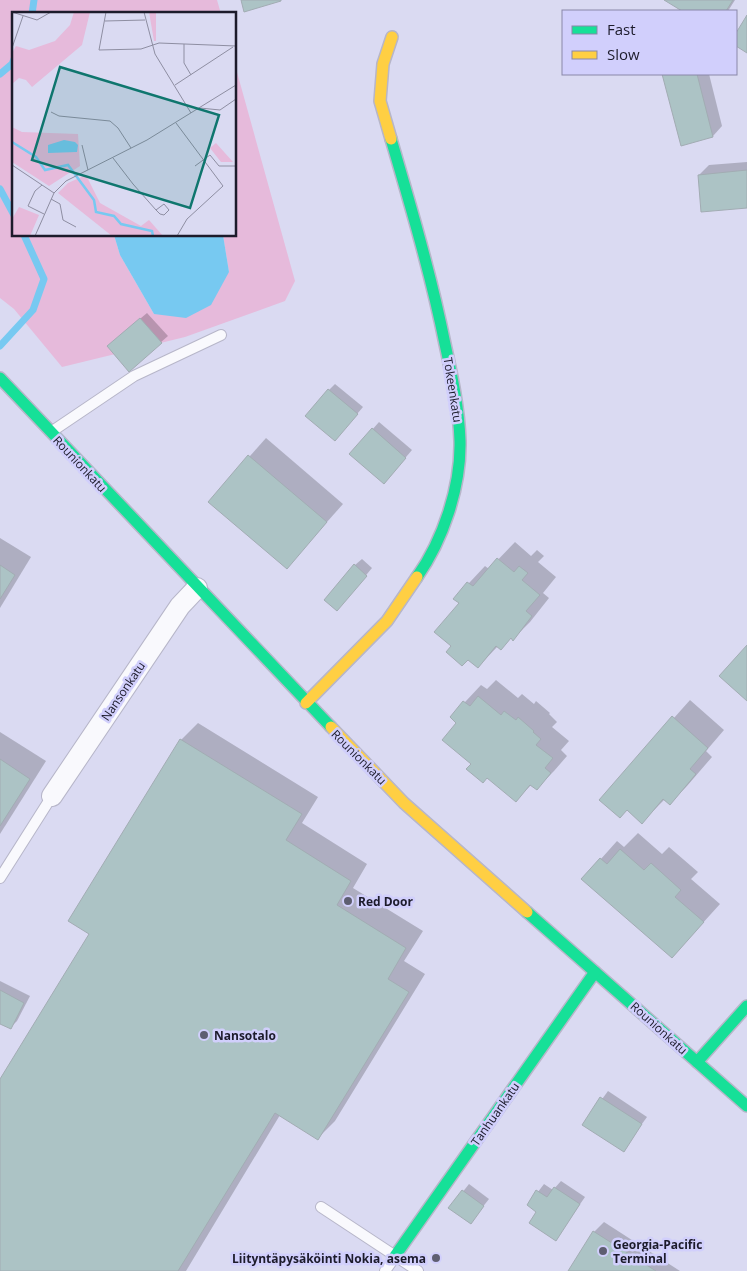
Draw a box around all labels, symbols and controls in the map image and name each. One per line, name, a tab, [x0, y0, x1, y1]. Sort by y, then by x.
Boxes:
legend	[562, 10, 737, 75]
inset map	[12, 12, 236, 236]
text: Fast	[607, 19, 636, 39]
text: Slow	[607, 44, 640, 64]
street label: Tokeenkatu	[439, 356, 467, 424]
street label: Rounionkatu	[49, 432, 111, 496]
street label: Nansonkatu	[97, 658, 149, 724]
street label: Rounionkatu	[328, 726, 390, 788]
place label: Red Door	[358, 893, 413, 910]
marker: Red Door	[342, 895, 354, 907]
street label: Rounionkatu	[627, 998, 691, 1058]
place label: Nansotalo	[214, 1027, 276, 1044]
marker: Nansotalo	[198, 1029, 210, 1041]
street label: Tanhuankatu	[467, 1079, 523, 1149]
place label: Georgia-Pacific Terminal	[613, 1236, 702, 1267]
marker: Georgia-Pacific Terminal	[597, 1245, 609, 1257]
place label: Liityntäpysäköinti Nokia, asema	[232, 1250, 426, 1267]
marker: Liityntäpysäköinti Nokia, asema	[430, 1252, 442, 1264]

